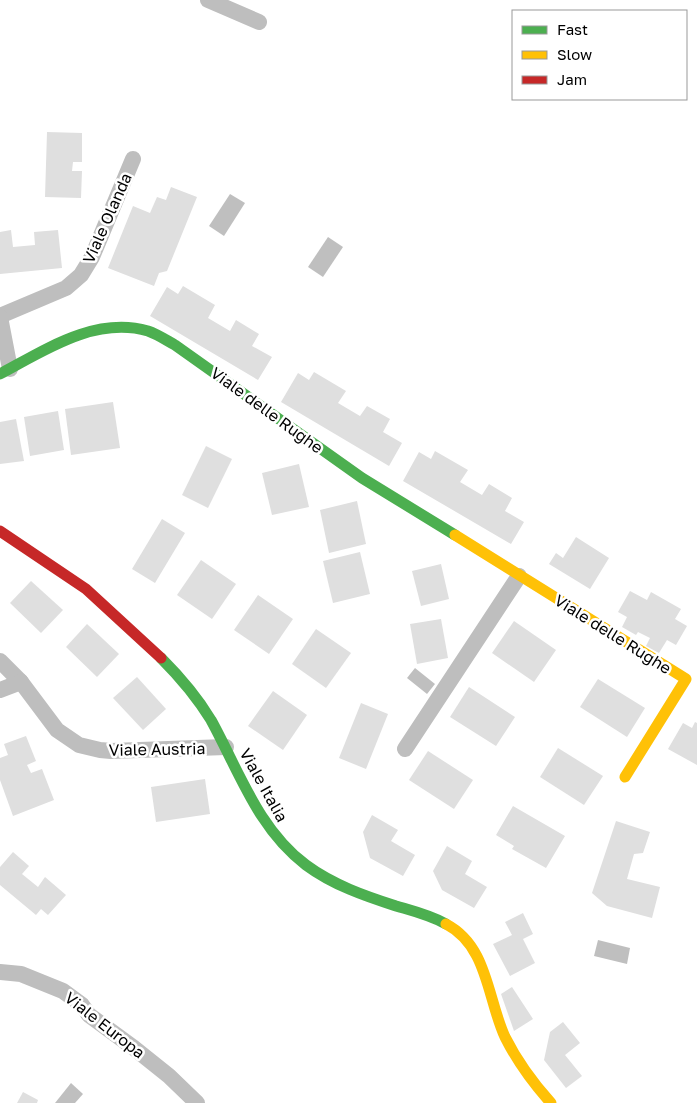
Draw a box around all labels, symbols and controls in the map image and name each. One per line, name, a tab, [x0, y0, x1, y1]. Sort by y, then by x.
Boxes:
legend	[512, 10, 687, 100]
text: Fast	[557, 20, 588, 38]
text: Slow	[557, 45, 592, 63]
text: Jam	[557, 70, 587, 88]
street label: Viale Olanda	[78, 170, 136, 266]
street label: Viale delle Rughe	[207, 363, 327, 457]
street label: Viale delle Rughe	[551, 590, 675, 678]
street label: Viale Austria	[108, 738, 206, 760]
street label: Viale Italia	[236, 745, 292, 825]
street label: Viale Europa	[61, 987, 149, 1063]

